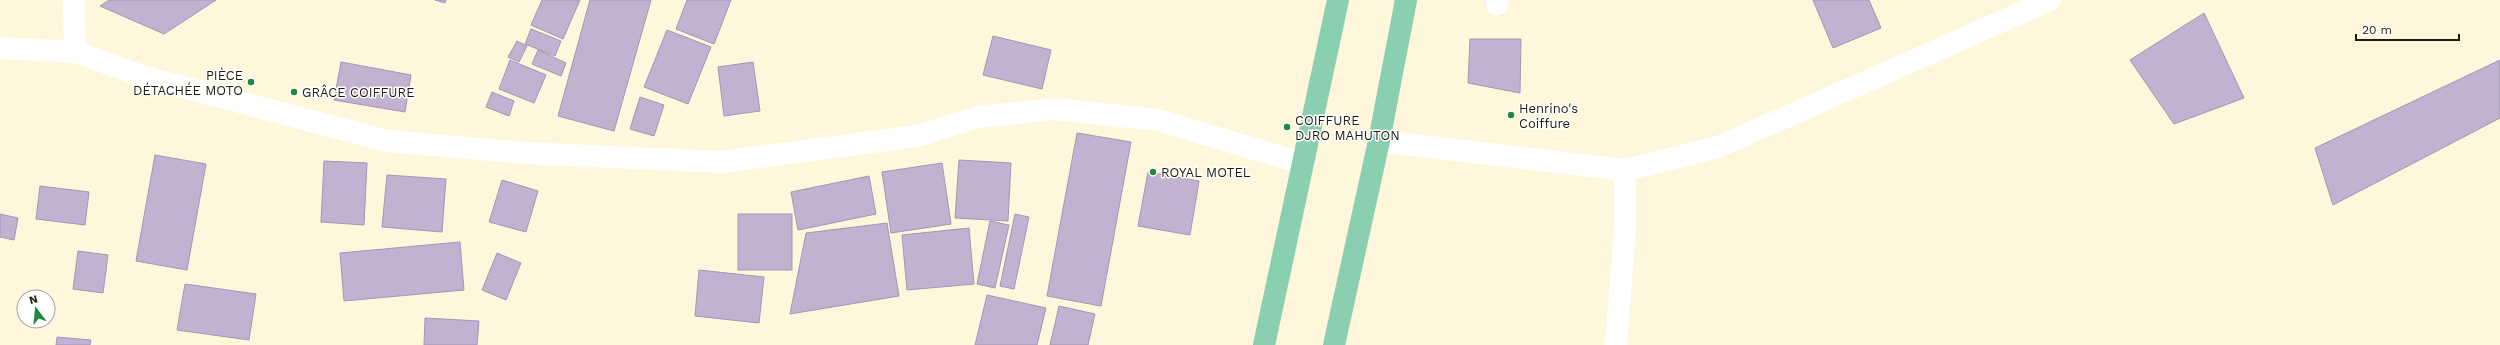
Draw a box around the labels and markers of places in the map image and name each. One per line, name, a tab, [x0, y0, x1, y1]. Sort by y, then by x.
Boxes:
place label: PIÈCE DÉTACHÉE MOTO	[133, 67, 243, 98]
marker: PIÈCE DÉTACHÉE MOTO	[246, 77, 256, 87]
place label: GRÂCE COIFFURE	[302, 84, 415, 100]
marker: GRÂCE COIFFURE	[289, 87, 299, 97]
place label: Henrino's Coiffure	[1519, 101, 1578, 131]
marker: Henrino's Coiffure	[1506, 110, 1516, 120]
place label: COIFFURE DJRO MAHUTON	[1295, 113, 1400, 143]
marker: COIFFURE DJRO MAHUTON	[1282, 122, 1292, 132]
place label: ROYAL MOTEL	[1161, 165, 1251, 180]
marker: ROYAL MOTEL	[1148, 167, 1158, 177]

